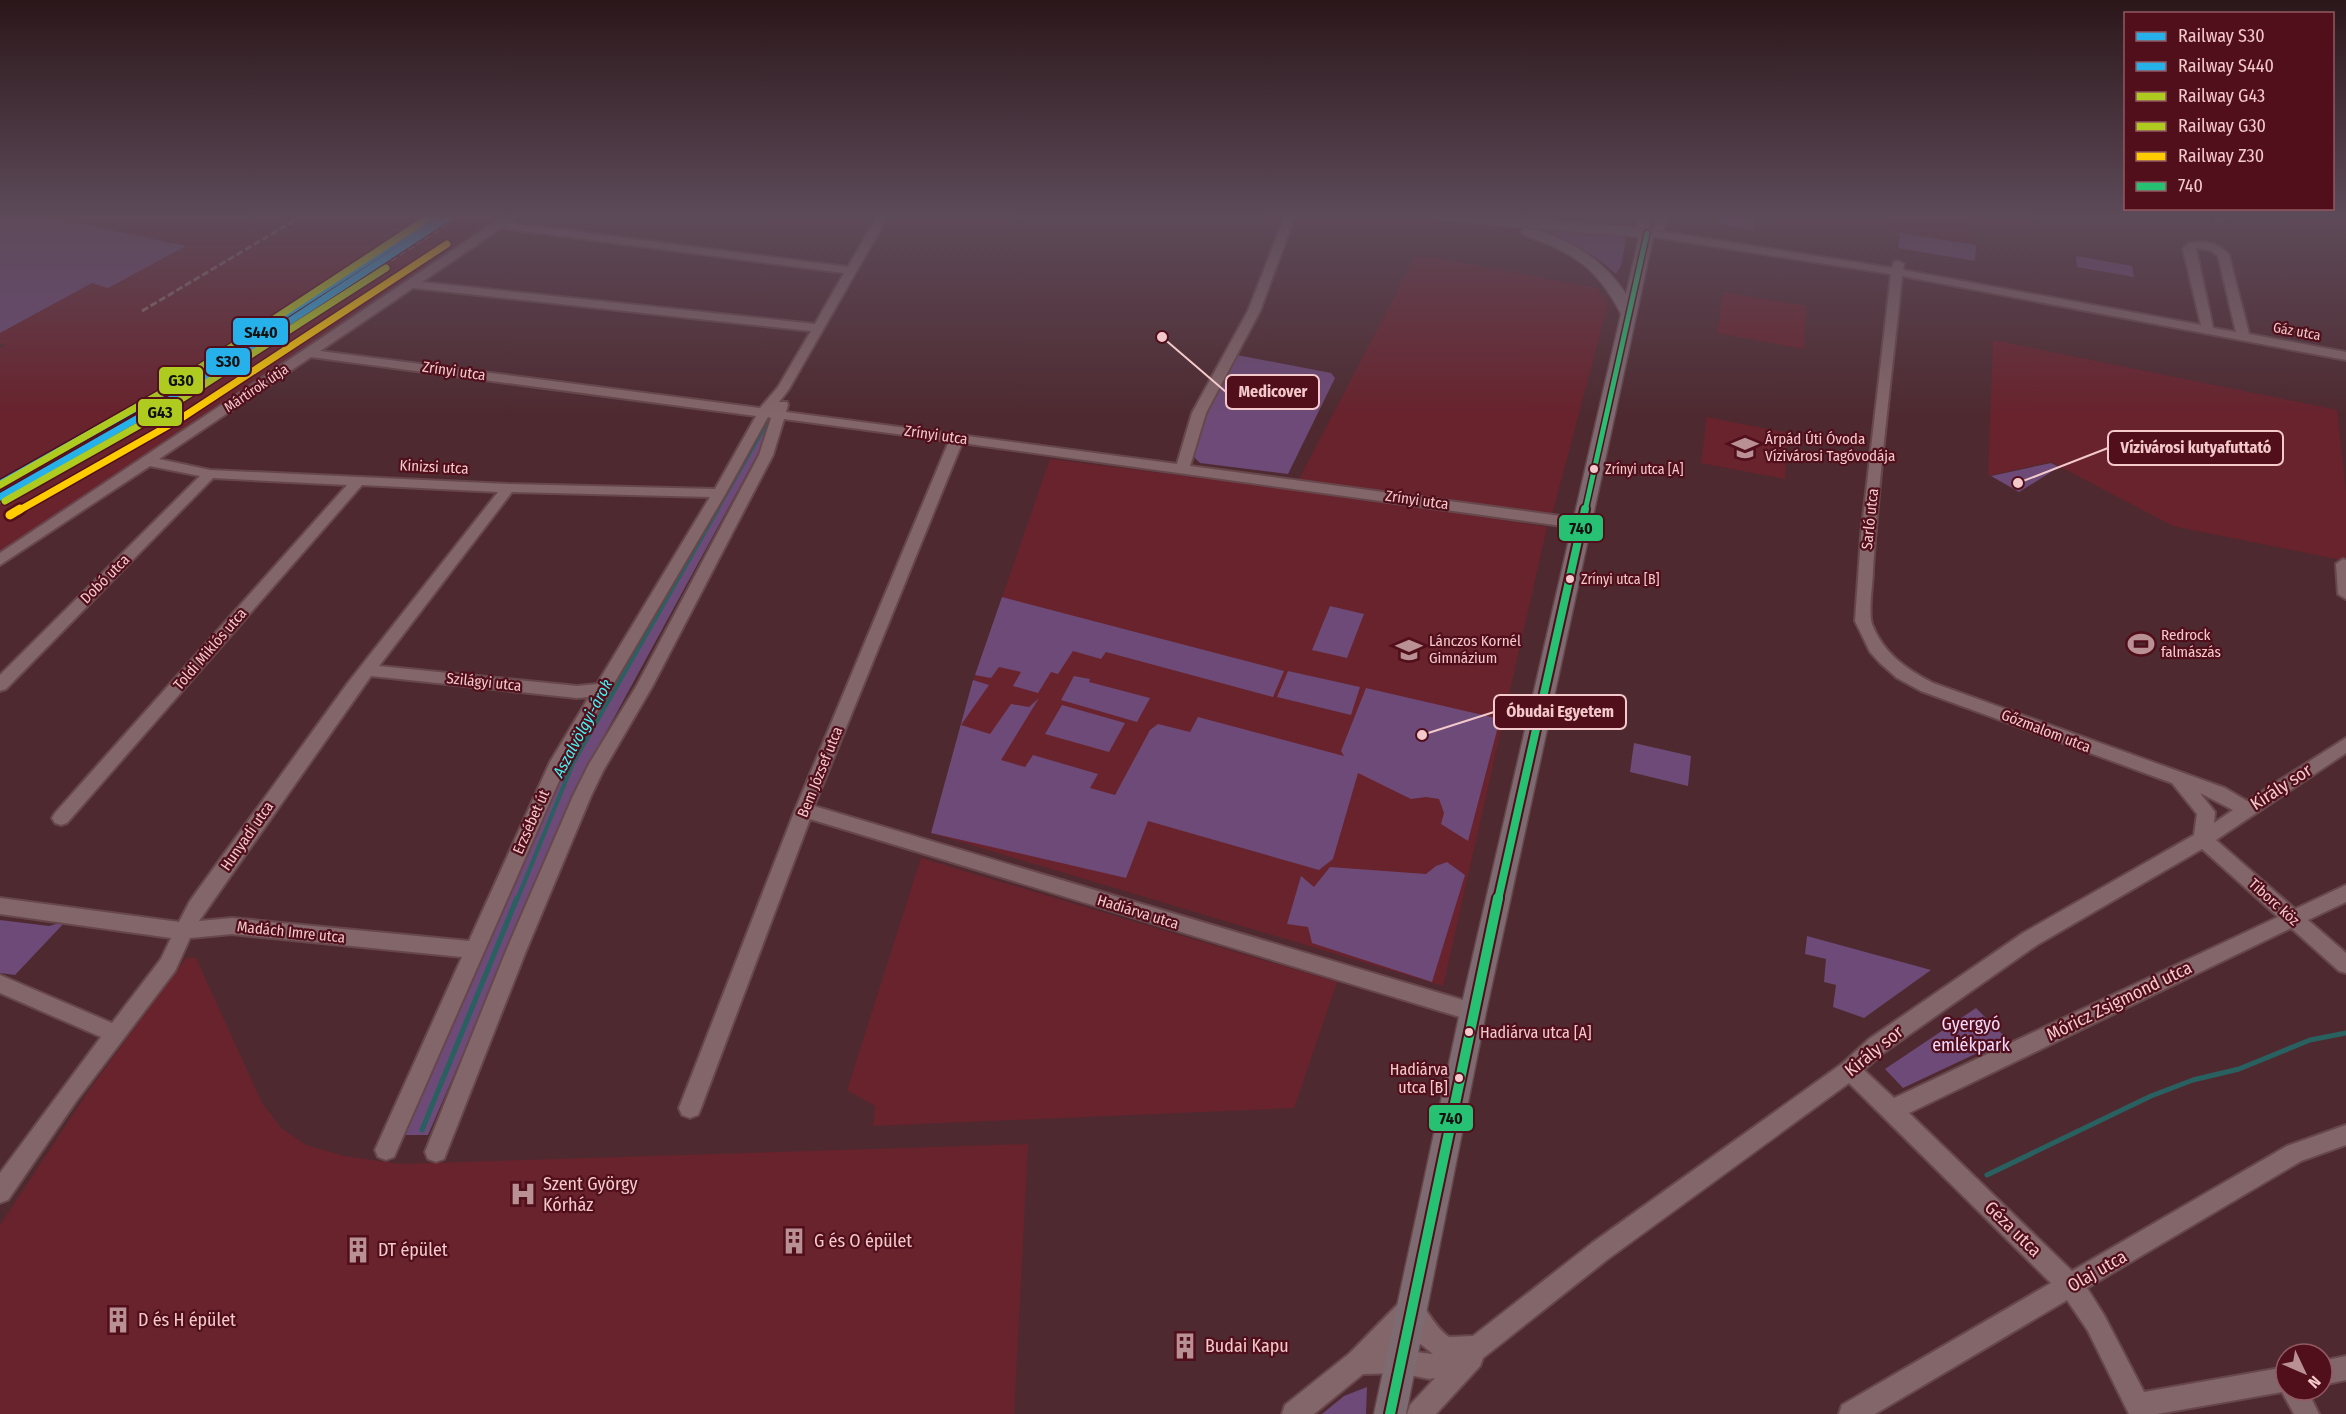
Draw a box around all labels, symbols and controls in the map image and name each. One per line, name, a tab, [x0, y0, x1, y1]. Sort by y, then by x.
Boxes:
legend	[2124, 12, 2334, 210]
text: Railway S30	[2178, 25, 2265, 47]
text: Railway S440	[2178, 55, 2274, 77]
text: Railway G43	[2178, 85, 2265, 107]
text: Railway G30	[2178, 115, 2266, 137]
text: Railway Z30	[2178, 145, 2264, 167]
text: 740	[2178, 175, 2203, 197]
line badge: S440	[232, 317, 289, 346]
street label: Gáz utca	[2272, 319, 2322, 344]
text: S440	[244, 323, 278, 342]
line badge: S30	[205, 347, 251, 376]
text: S30	[216, 352, 241, 371]
street label: Zrínyi utca	[421, 358, 487, 384]
street label: Mártírok útja	[221, 361, 292, 416]
line badge: G30	[158, 366, 204, 395]
text: G30	[168, 371, 194, 390]
callout: Medicover	[1226, 375, 1319, 409]
text: Medicover	[1239, 382, 1308, 401]
line badge: G43	[137, 398, 183, 427]
text: G43	[147, 403, 173, 422]
street label: Zrínyi utca	[903, 422, 969, 448]
place label: Árpád Úti Óvoda Vízivárosi Tagóvodája	[1765, 430, 1895, 465]
callout: Vízivárosi kutyafuttató	[2108, 431, 2283, 465]
school or university icon: Árpád Úti Óvoda Vízivárosi Tagóvodája	[1730, 433, 1760, 463]
text: Vízivárosi kutyafuttató	[2120, 438, 2272, 457]
street label: Kinizsi utca	[399, 456, 469, 478]
place label: Zrínyi utca [A]	[1605, 461, 1684, 478]
marker: Zrínyi utca [A]	[1588, 463, 1600, 475]
street label: Zrínyi utca	[1384, 487, 1450, 513]
street label: Sarló utca	[1858, 487, 1882, 551]
line badge: 740	[1558, 514, 1604, 542]
text: 740	[1569, 519, 1593, 538]
street label: Dobó utca	[77, 551, 133, 607]
place label: Zrínyi utca [B]	[1581, 571, 1660, 588]
marker: Zrínyi utca [B]	[1564, 573, 1576, 585]
street label: Toldi Miklós utca	[170, 604, 250, 694]
place label: Redrock falmászás	[2161, 626, 2221, 661]
sports icon: Redrock falmászás	[2126, 629, 2156, 659]
place label: Lánczos Kornél Gimnázium	[1429, 632, 1521, 667]
school or university icon: Lánczos Kornél Gimnázium	[1394, 635, 1424, 665]
street label: Szilágyi utca	[446, 669, 522, 695]
water label: Aszalvölgyi-árok	[548, 676, 616, 781]
callout: Óbudai Egyetem	[1494, 695, 1626, 729]
text: Óbudai Egyetem	[1506, 702, 1614, 721]
street label: Gőzmalom utca	[1999, 706, 2093, 756]
street label: Bem József utca	[794, 724, 846, 820]
street label: Király sor	[2246, 759, 2316, 815]
street label: Erzsébet út	[509, 787, 553, 857]
street label: Hunyadi utca	[217, 798, 277, 874]
street label: Tiborc köz	[2245, 875, 2303, 929]
street label: Hadiárva utca	[1095, 891, 1181, 933]
street label: Madách Imre utca	[236, 917, 346, 947]
street label: Móricz Zsigmond utca	[2043, 956, 2195, 1046]
park label: Gyergyó emlékpark	[1932, 1013, 2010, 1056]
street label: Király sor	[1840, 1020, 1908, 1081]
place label: Hadiárva utca [A]	[1480, 1023, 1592, 1042]
marker: Hadiárva utca [A]	[1463, 1026, 1475, 1038]
place label: Hadiárva utca [B]	[1390, 1060, 1448, 1097]
marker: Hadiárva utca [B]	[1453, 1072, 1465, 1084]
line badge: 740	[1428, 1104, 1474, 1132]
text: 740	[1439, 1109, 1463, 1128]
place label: Szent György Kórház	[543, 1173, 637, 1216]
hospital icon: Szent György Kórház	[508, 1179, 538, 1209]
street label: Géza utca	[1980, 1197, 2046, 1261]
building icon: G és O épület	[779, 1226, 809, 1256]
place label: G és O épület	[814, 1230, 912, 1252]
building icon: DT épület	[343, 1235, 373, 1265]
place label: DT épület	[378, 1239, 448, 1261]
street label: Olaj utca	[2063, 1245, 2131, 1297]
building icon: D és H épület	[103, 1305, 133, 1335]
place label: D és H épület	[138, 1309, 236, 1331]
building icon: Budai Kapu	[1170, 1331, 1200, 1361]
place label: Budai Kapu	[1205, 1335, 1289, 1357]
north arrow	[2274, 1342, 2334, 1402]
text: N	[2304, 1372, 2325, 1392]

